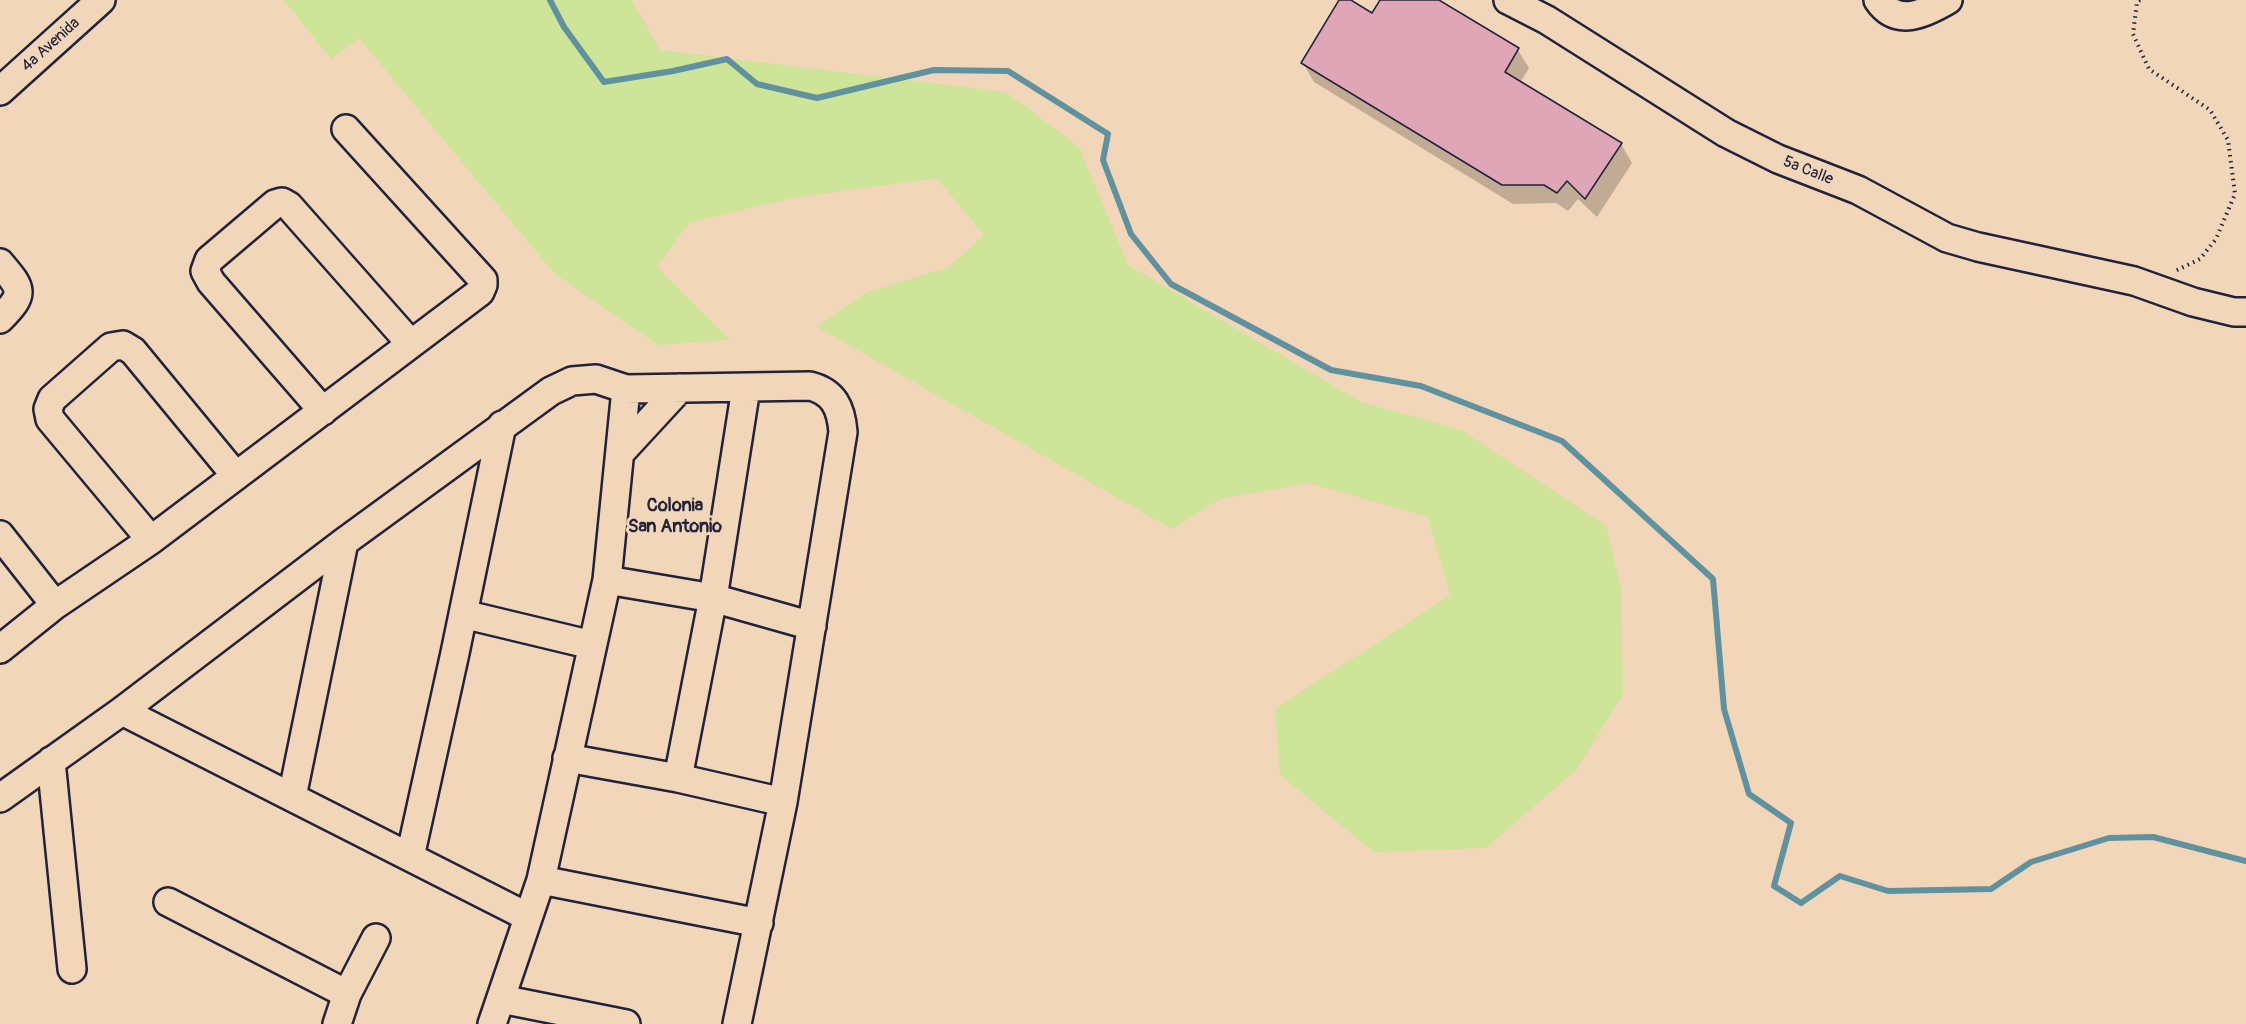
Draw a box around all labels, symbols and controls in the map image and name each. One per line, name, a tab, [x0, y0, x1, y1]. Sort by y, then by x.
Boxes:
street label: 4a Avenida	[18, 14, 84, 76]
street label: 5a Calle	[1780, 152, 1836, 190]
district label: Colonia San Antonio	[628, 495, 722, 538]

